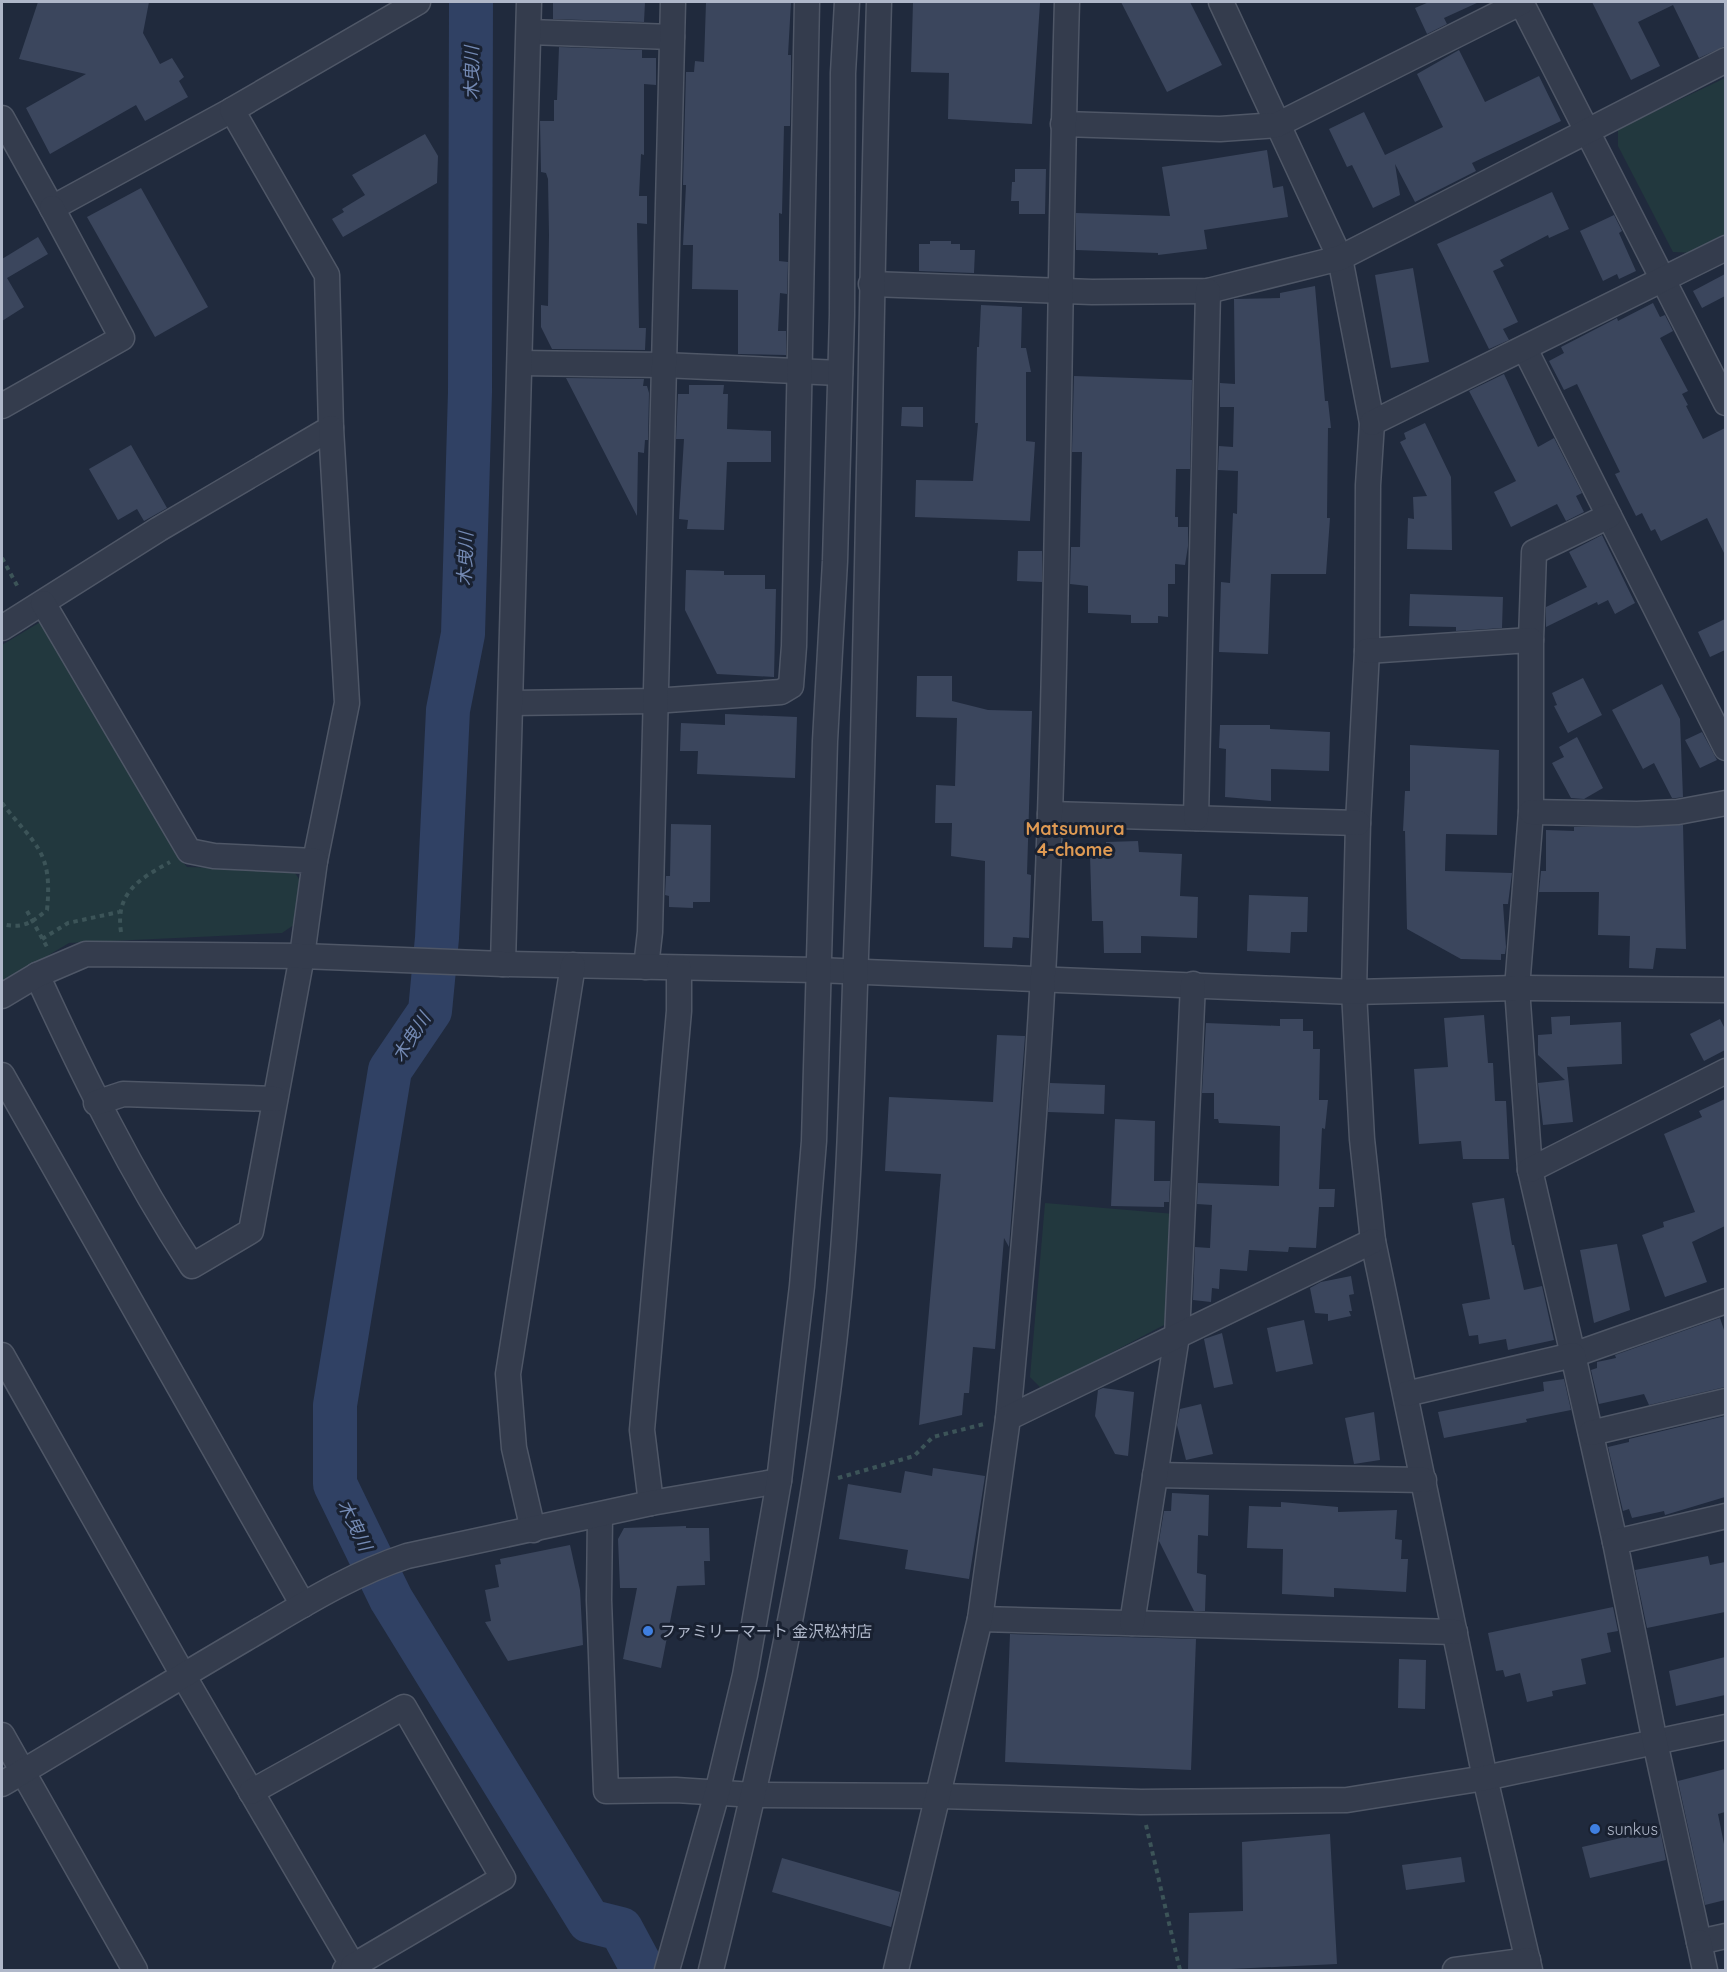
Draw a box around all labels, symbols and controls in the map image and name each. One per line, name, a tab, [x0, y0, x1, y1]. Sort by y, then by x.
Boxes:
water label: 木曳川	[460, 44, 483, 100]
water label: 木曳川	[453, 530, 478, 586]
district label: Matsumura 4-chome	[1025, 817, 1125, 861]
water label: 木曳川	[387, 1006, 436, 1066]
water label: 木曳川	[333, 1496, 378, 1556]
place label: ファミリーマート 金沢松村店	[660, 1621, 872, 1641]
marker: ファミリーマート 金沢松村店	[641, 1624, 655, 1638]
place label: sunkus	[1607, 1819, 1658, 1839]
marker: sunkus	[1588, 1822, 1602, 1836]

